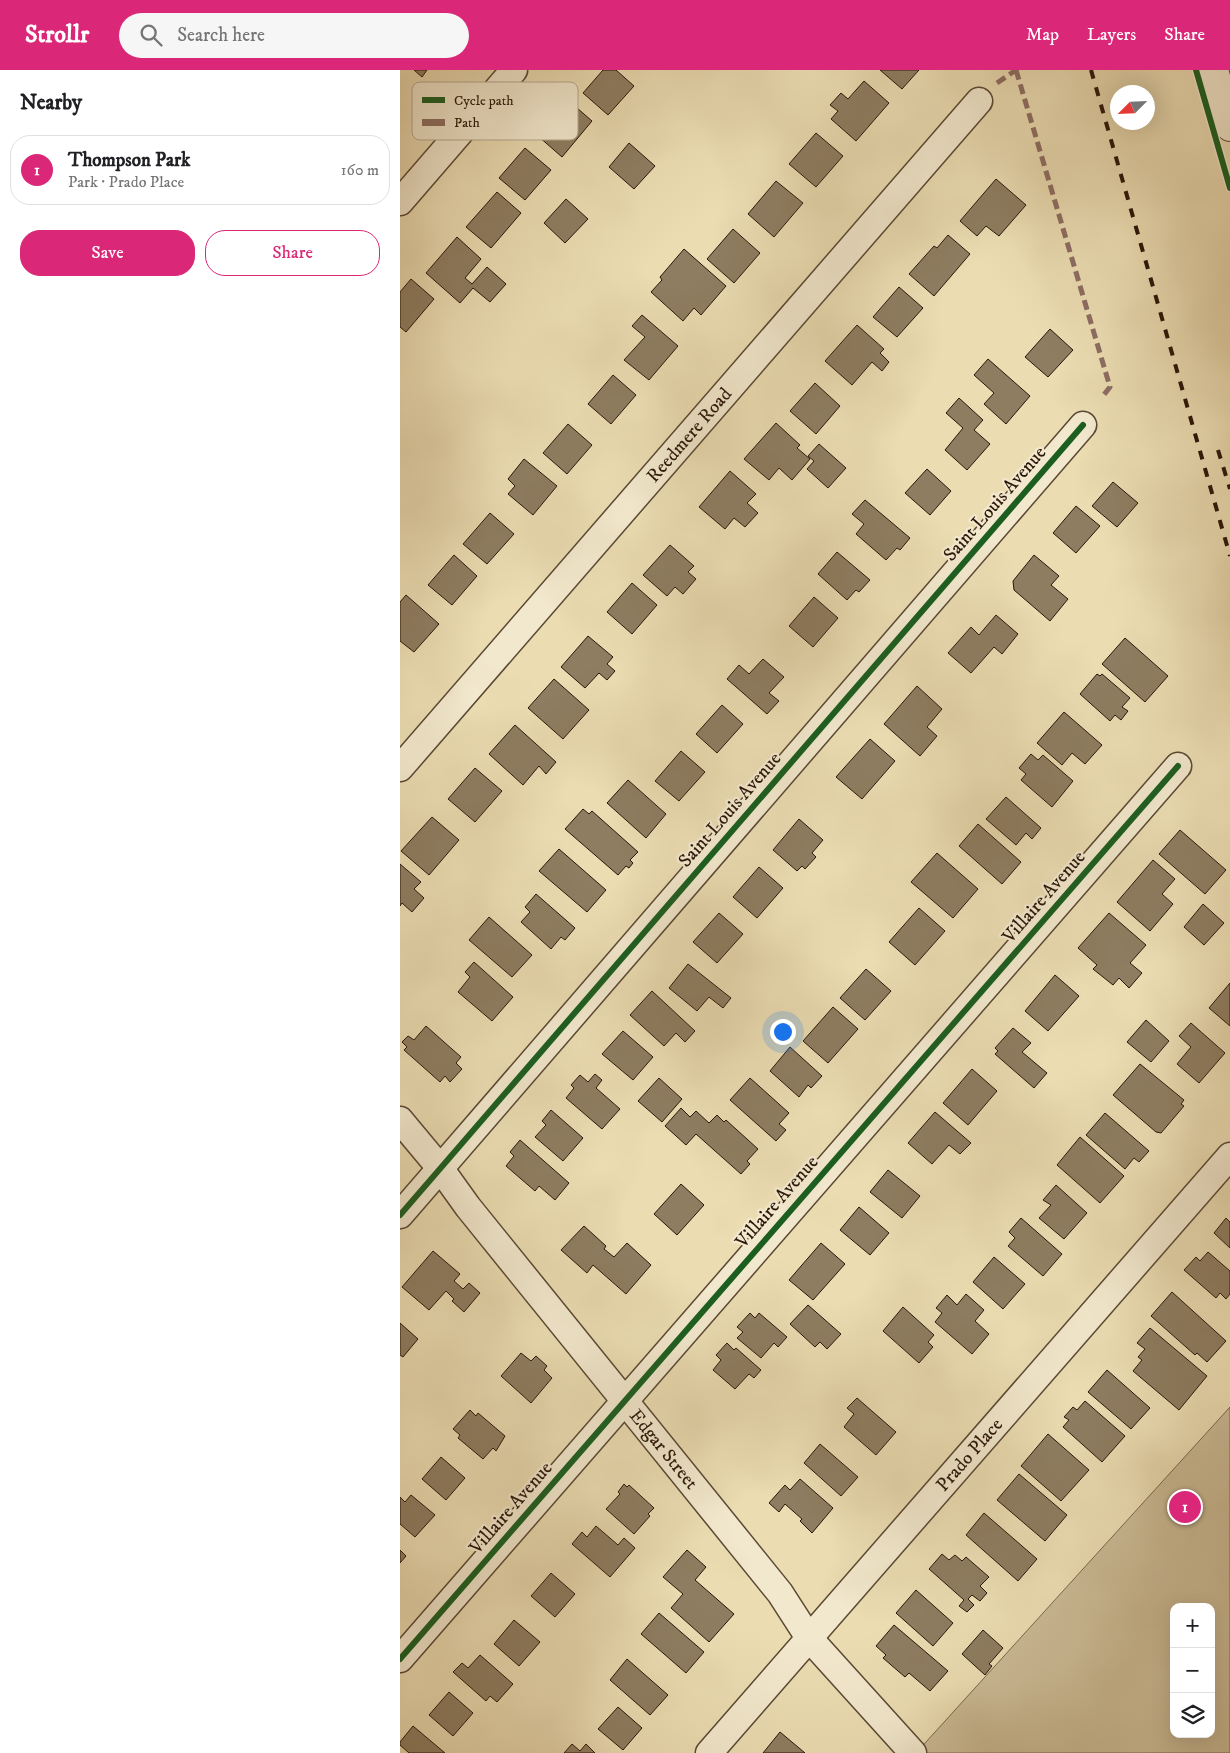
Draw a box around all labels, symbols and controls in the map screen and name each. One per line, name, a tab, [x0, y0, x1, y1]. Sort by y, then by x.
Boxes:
search box	[119, 13, 469, 58]
text: Strollr	[25, 20, 89, 50]
icon: search	[137, 21, 165, 49]
text: Search here	[177, 24, 265, 47]
text: Map	[1026, 24, 1059, 46]
text: Layers	[1087, 24, 1136, 46]
text: Share	[1164, 24, 1205, 46]
legend	[412, 82, 578, 140]
north arrow	[1110, 85, 1155, 130]
text: Nearby	[20, 90, 82, 116]
text: Cycle path	[454, 92, 514, 110]
text: Path	[454, 114, 481, 132]
text: Thompson Park	[68, 149, 190, 172]
text: 1	[34, 160, 40, 180]
text: 160 m	[341, 160, 379, 180]
text: Park · Prado Place	[68, 172, 184, 192]
button: Save	[20, 230, 195, 276]
button: Share	[205, 230, 380, 276]
street label: Reedmere Road	[642, 382, 737, 487]
street label: Saint Louis Avenue	[939, 442, 1051, 566]
street label: Saint Louis Avenue	[674, 748, 786, 872]
street label: Villaire Avenue	[997, 846, 1090, 949]
your location	[770, 1019, 796, 1045]
street label: Villaire Avenue	[730, 1151, 823, 1254]
street label: Edgar Street	[625, 1405, 703, 1494]
street label: Prado Place	[931, 1413, 1008, 1496]
street label: Villaire Avenue	[464, 1457, 557, 1560]
pin: 1	[1169, 1488, 1201, 1526]
map controls	[1170, 1603, 1215, 1738]
button: +	[1170, 1603, 1215, 1648]
button: −	[1170, 1648, 1215, 1693]
button: layers	[1170, 1693, 1215, 1738]

